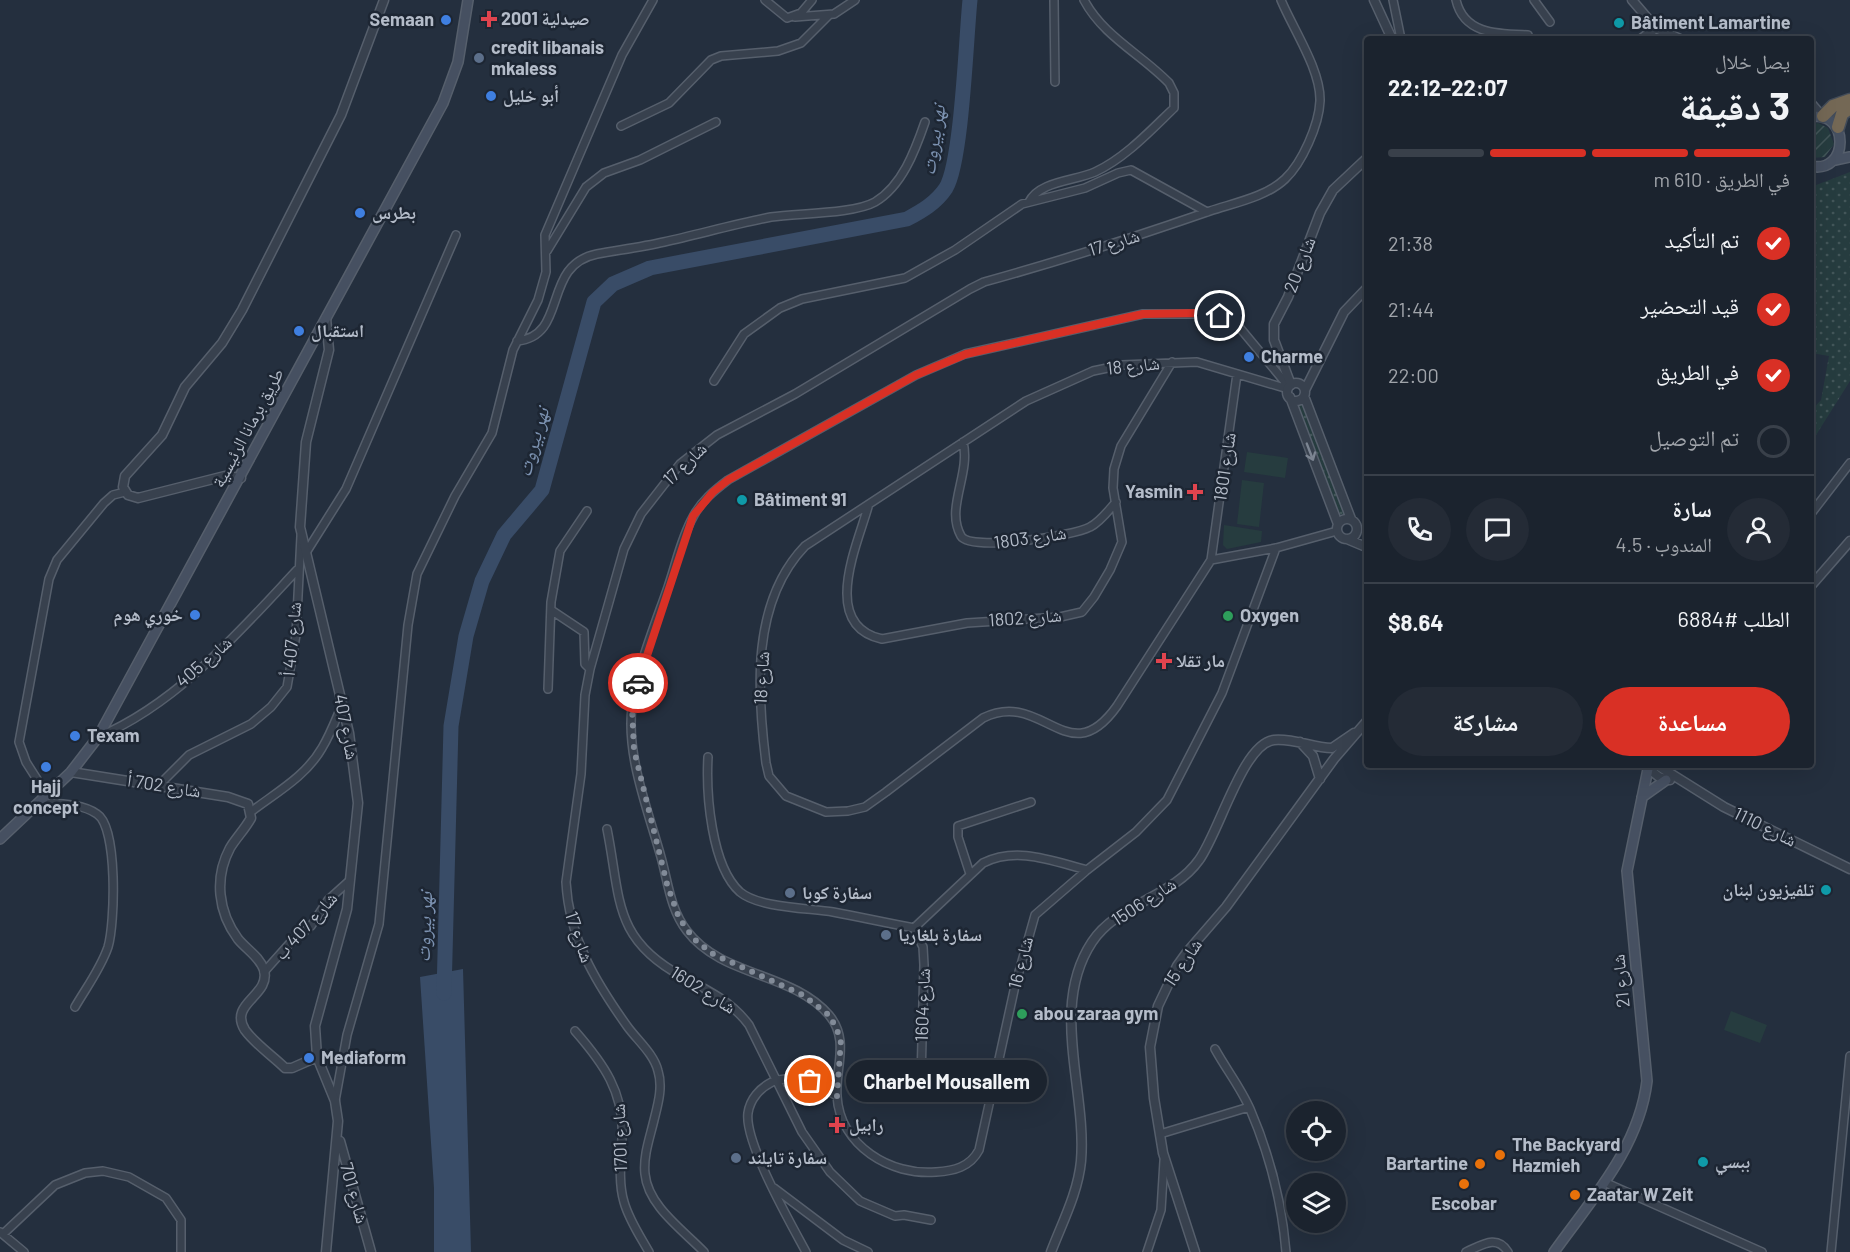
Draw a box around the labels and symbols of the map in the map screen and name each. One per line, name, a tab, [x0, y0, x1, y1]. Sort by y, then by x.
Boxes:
place label: صيدلية 2001	[501, 7, 590, 29]
place label: Semaan	[370, 8, 434, 30]
place label: Bâtiment Lamartine	[1631, 11, 1791, 33]
marker: صيدلية 2001	[482, 12, 496, 26]
marker: Semaan	[439, 13, 453, 27]
marker: Bâtiment Lamartine	[1612, 16, 1626, 30]
place label: credit libanais mkaless	[491, 36, 604, 79]
marker: credit libanais mkaless	[472, 51, 486, 65]
place label: أبو خليل	[503, 84, 559, 107]
marker: أبو خليل	[484, 89, 498, 103]
water label: نهر بيروت	[915, 100, 951, 177]
place label: بطرس	[372, 201, 416, 224]
marker: بطرس	[353, 206, 367, 220]
street label: شارع 17	[1085, 224, 1142, 261]
street label: شارع 20	[1278, 234, 1321, 296]
pin	[1194, 290, 1245, 341]
place label: استقبال	[311, 319, 364, 342]
marker: استقبال	[292, 324, 306, 338]
place label: Charme	[1261, 345, 1323, 367]
marker: Charme	[1242, 350, 1256, 364]
street label: شارع 18	[1105, 351, 1161, 380]
street label: طريق برمانا الرئيسية	[206, 364, 289, 491]
water label: نهر بيروت	[511, 402, 555, 479]
street label: شارع 1801	[1208, 431, 1241, 503]
street label: شارع 17	[658, 437, 712, 490]
one-way arrow	[1306, 442, 1317, 461]
place label: Yasmin	[1125, 480, 1183, 502]
marker: Yasmin	[1188, 485, 1202, 499]
place label: Bâtiment 91	[754, 488, 847, 510]
marker: Bâtiment 91	[735, 493, 749, 507]
street label: شارع 1803	[992, 521, 1068, 554]
street label: شارع 407 أ	[277, 601, 306, 677]
place label: خوري هوم	[114, 603, 183, 629]
street label: شارع 1802	[988, 603, 1062, 632]
place label: Oxygen	[1240, 604, 1299, 626]
marker: خوري هوم	[188, 608, 202, 622]
marker: Oxygen	[1221, 609, 1235, 623]
street label: شارع 405	[171, 631, 237, 692]
place label: مار تقلا	[1176, 649, 1225, 671]
street label: شارع 18	[749, 651, 774, 705]
courier	[608, 653, 668, 713]
marker: مار تقلا	[1157, 654, 1171, 668]
street label: شارع 407	[329, 692, 364, 762]
place label: Texam	[87, 724, 140, 746]
marker: Texam	[68, 729, 82, 743]
marker: Hajj concept	[39, 760, 53, 774]
street label: شارع 702 أ	[126, 768, 202, 803]
place label: Hajj concept	[13, 775, 79, 818]
street label: شارع 1110	[1730, 802, 1800, 852]
street label: شارع 1506	[1107, 872, 1181, 931]
place label: تلفيزيون لبنان	[1723, 878, 1814, 901]
place label: سفارة كوبا	[802, 881, 872, 904]
marker: تلفيزيون لبنان	[1819, 883, 1833, 897]
marker: سفارة كوبا	[783, 886, 797, 900]
street label: شارع 407 ب	[269, 887, 342, 965]
water label: نهر بيروت	[410, 888, 437, 963]
street label: شارع 17	[560, 908, 599, 965]
place label: سفارة بلغاريا	[898, 923, 982, 946]
marker: سفارة بلغاريا	[879, 928, 893, 942]
street label: شارع 16	[1003, 934, 1038, 992]
street label: شارع 15	[1158, 934, 1207, 991]
street label: شارع 21	[1606, 953, 1635, 1009]
street label: شارع 1602	[666, 960, 740, 1019]
street label: شارع 1604	[910, 968, 935, 1042]
place label: abou zaraa gym	[1034, 1002, 1158, 1024]
marker: abou zaraa gym	[1015, 1007, 1029, 1021]
place label: Mediaform	[321, 1046, 406, 1068]
marker: Mediaform	[302, 1051, 316, 1065]
pin	[784, 1055, 835, 1106]
callout: Charbel Mousallem	[846, 1060, 1047, 1102]
street label: شارع 1701	[607, 1103, 632, 1173]
place label: رابيل	[849, 1113, 884, 1136]
marker: رابيل	[830, 1118, 844, 1132]
place label: The Backyard Hazmieh	[1512, 1133, 1621, 1176]
place label: سفارة تايلند	[748, 1146, 827, 1168]
marker: The Backyard Hazmieh	[1493, 1148, 1507, 1162]
place label: ببسي	[1715, 1150, 1750, 1176]
marker: سفارة تايلند	[729, 1151, 743, 1165]
place label: Bartartine	[1386, 1152, 1468, 1174]
marker: ببسي	[1696, 1155, 1710, 1169]
marker: Bartartine	[1473, 1157, 1487, 1171]
street label: شارع 701	[335, 1160, 374, 1226]
marker: Escobar	[1457, 1177, 1471, 1191]
place label: Zaatar W Zeit	[1587, 1183, 1694, 1205]
marker: Zaatar W Zeit	[1568, 1188, 1582, 1202]
place label: Escobar	[1431, 1192, 1497, 1214]

